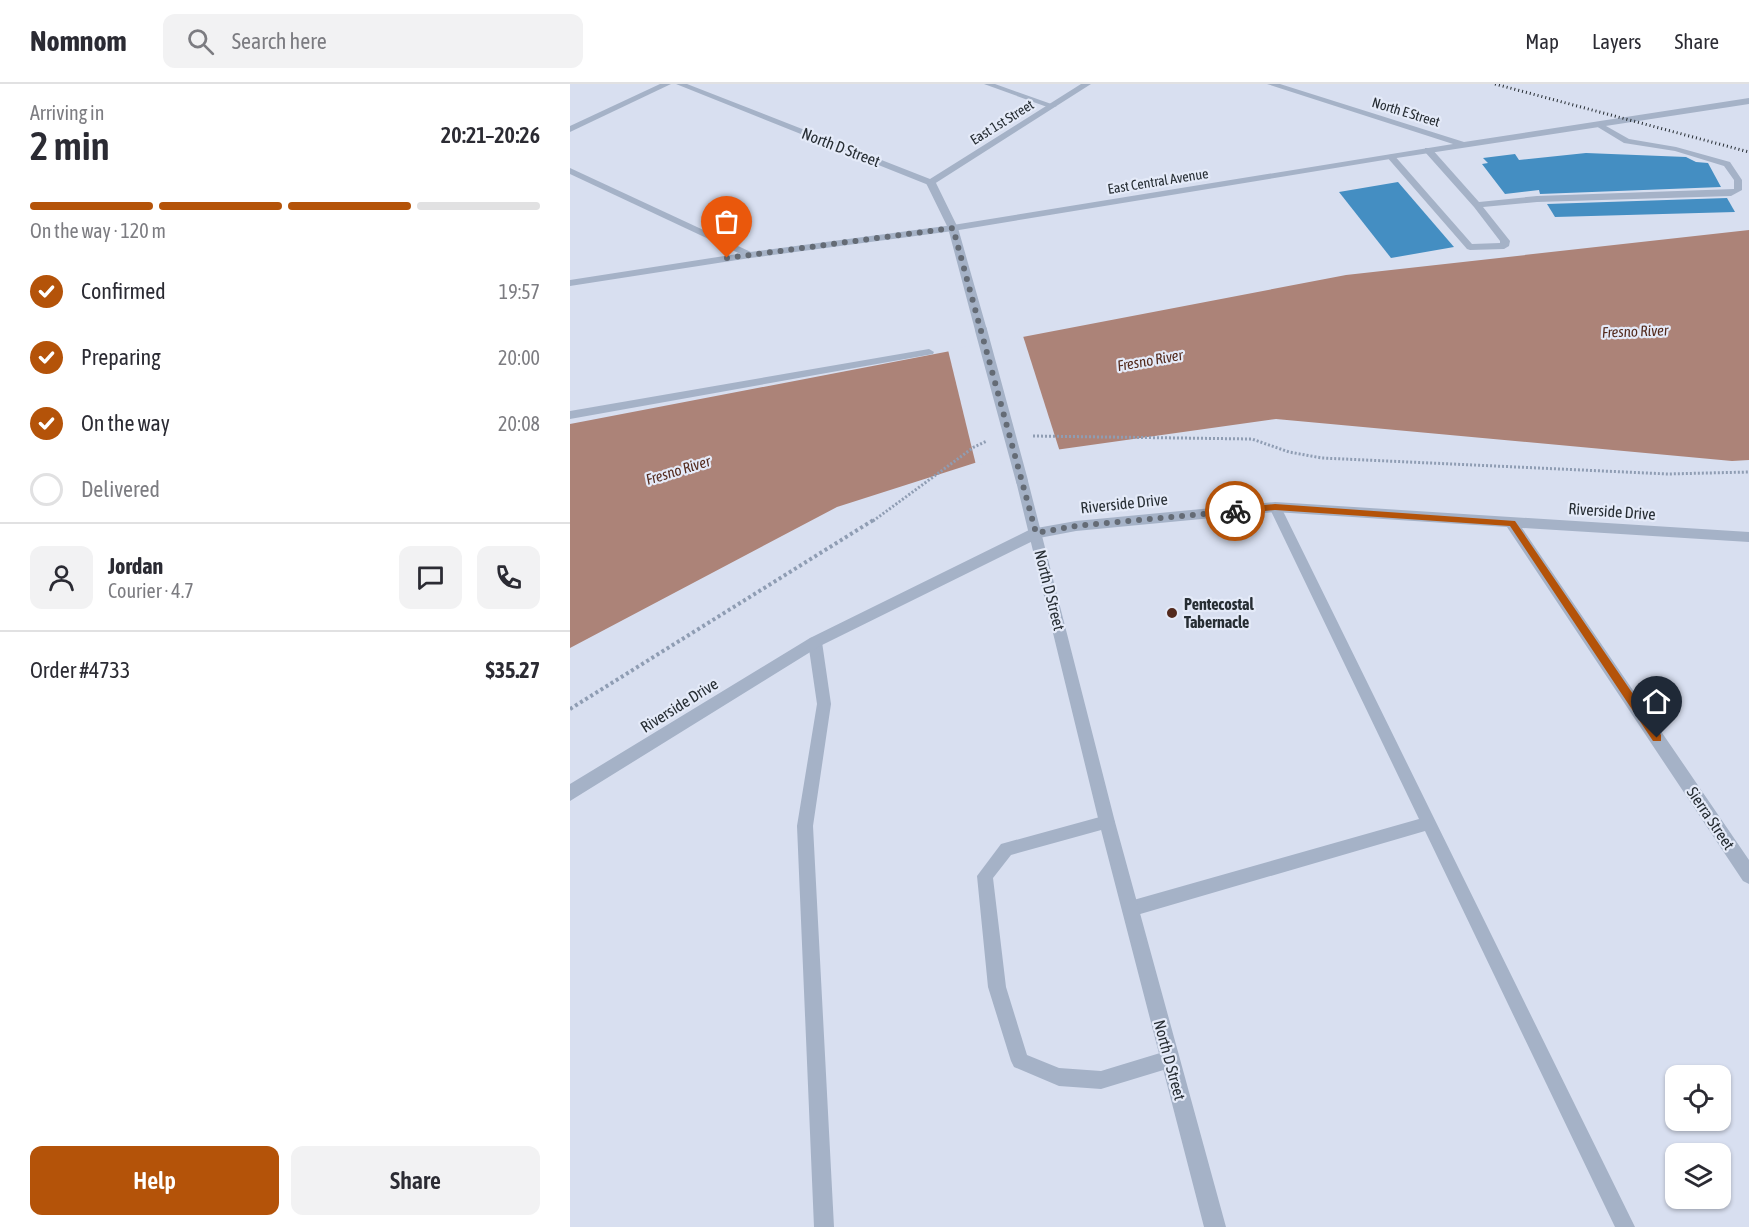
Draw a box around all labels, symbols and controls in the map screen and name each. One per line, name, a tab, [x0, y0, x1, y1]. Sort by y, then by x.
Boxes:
search box	[163, 14, 583, 68]
text: Nomnom	[30, 25, 127, 57]
icon: search	[184, 25, 217, 58]
text: Search here	[232, 28, 327, 54]
text: Map	[1525, 29, 1559, 53]
text: Layers	[1592, 29, 1642, 53]
text: Share	[1675, 29, 1719, 53]
street label: North E Street	[1370, 94, 1442, 130]
street label: East 1st Street	[967, 96, 1037, 148]
text: Arriving in	[30, 101, 104, 124]
text: 20:21–20:26	[441, 122, 540, 148]
text: 2 min	[30, 124, 110, 168]
street label: North D Street	[799, 124, 883, 170]
street label: East Central Avenue	[1107, 165, 1209, 197]
pin	[701, 196, 752, 258]
icon: bag	[710, 205, 743, 238]
text: On the way · 120 m	[30, 219, 166, 242]
icon: check	[30, 275, 63, 308]
text: Confirmed	[81, 278, 166, 304]
text: 19:57	[499, 280, 540, 303]
water label: Fresno River	[1602, 321, 1669, 341]
icon: check	[30, 341, 63, 374]
text: Preparing	[81, 344, 161, 370]
text: 20:00	[498, 346, 540, 369]
water label: Fresno River	[1116, 346, 1185, 374]
icon: check	[30, 407, 63, 440]
text: On the way	[81, 410, 170, 436]
text: 20:08	[498, 412, 540, 435]
water label: Fresno River	[644, 452, 713, 488]
text: Delivered	[81, 476, 160, 502]
courier	[1205, 481, 1265, 541]
street label: Riverside Drive	[1080, 489, 1168, 517]
icon: bike	[1219, 495, 1252, 528]
street label: Riverside Drive	[1568, 499, 1656, 523]
button: person	[30, 546, 93, 609]
button: chat	[399, 546, 462, 609]
button: phone	[477, 546, 540, 609]
street label: North D Street	[1031, 548, 1069, 632]
text: Jordan	[108, 553, 163, 579]
text: Courier · 4.7	[108, 579, 194, 602]
place label: Pentecostal Tabernacle	[1184, 595, 1254, 631]
marker: Pentecostal Tabernacle	[1165, 606, 1179, 620]
text: Order #4733	[30, 657, 130, 683]
text: $35.27	[485, 657, 540, 683]
street label: Riverside Drive	[637, 674, 721, 736]
pin	[1631, 676, 1682, 738]
icon: home	[1640, 685, 1673, 718]
street label: Sierra Street	[1684, 783, 1739, 853]
street label: North D Street	[1151, 1018, 1189, 1102]
map controls	[1665, 1065, 1731, 1209]
button: locate	[1665, 1065, 1731, 1131]
button: layers	[1665, 1143, 1731, 1209]
button: Help	[30, 1146, 279, 1215]
button: Share	[291, 1146, 540, 1215]

